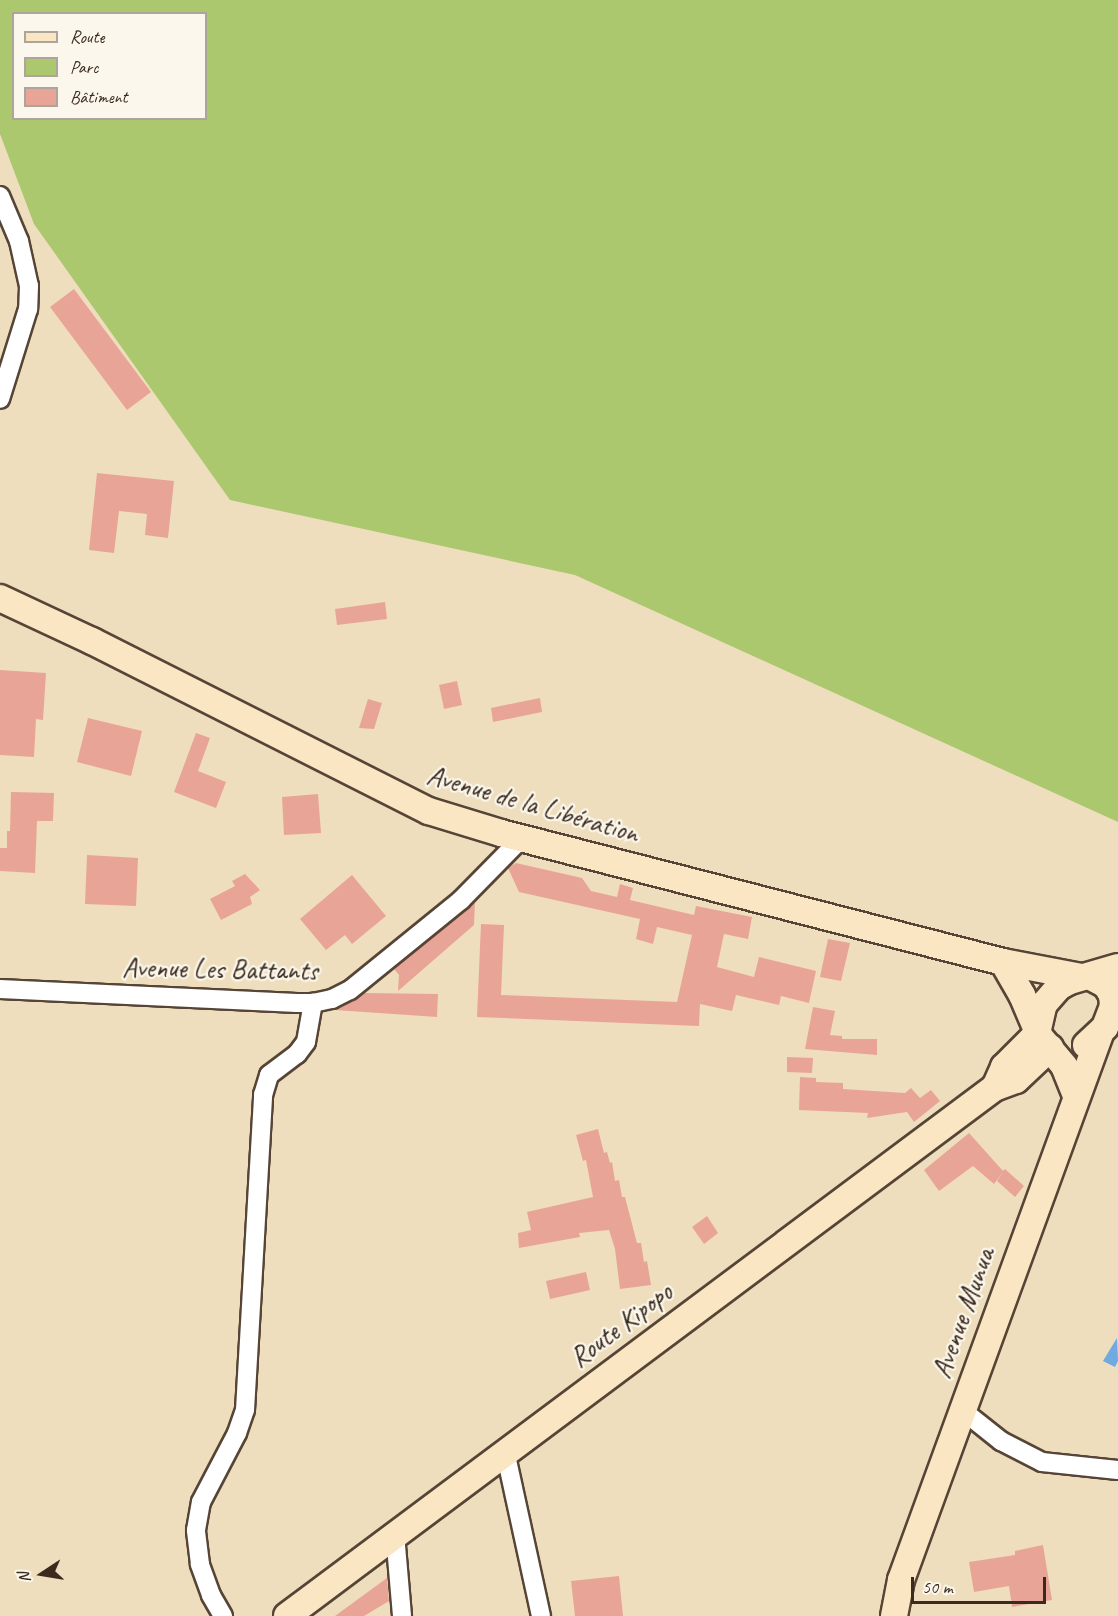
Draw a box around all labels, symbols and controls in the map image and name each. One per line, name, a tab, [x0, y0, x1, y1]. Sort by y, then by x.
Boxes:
legend	[12, 12, 207, 120]
text: Route	[70, 26, 104, 48]
text: Parc	[70, 56, 98, 78]
text: Bâtiment	[70, 86, 128, 108]
street label: Avenue de la Libération	[423, 758, 643, 850]
street label: Avenue Les Battants	[121, 950, 319, 988]
street label: Avenue Munua	[924, 1243, 1002, 1383]
street label: Route Kipopo	[563, 1275, 679, 1375]
north arrow	[12, 1544, 72, 1604]
scale bar	[914, 1565, 1049, 1603]
text: N	[14, 1571, 35, 1585]
text: 50 m	[922, 1576, 953, 1598]

